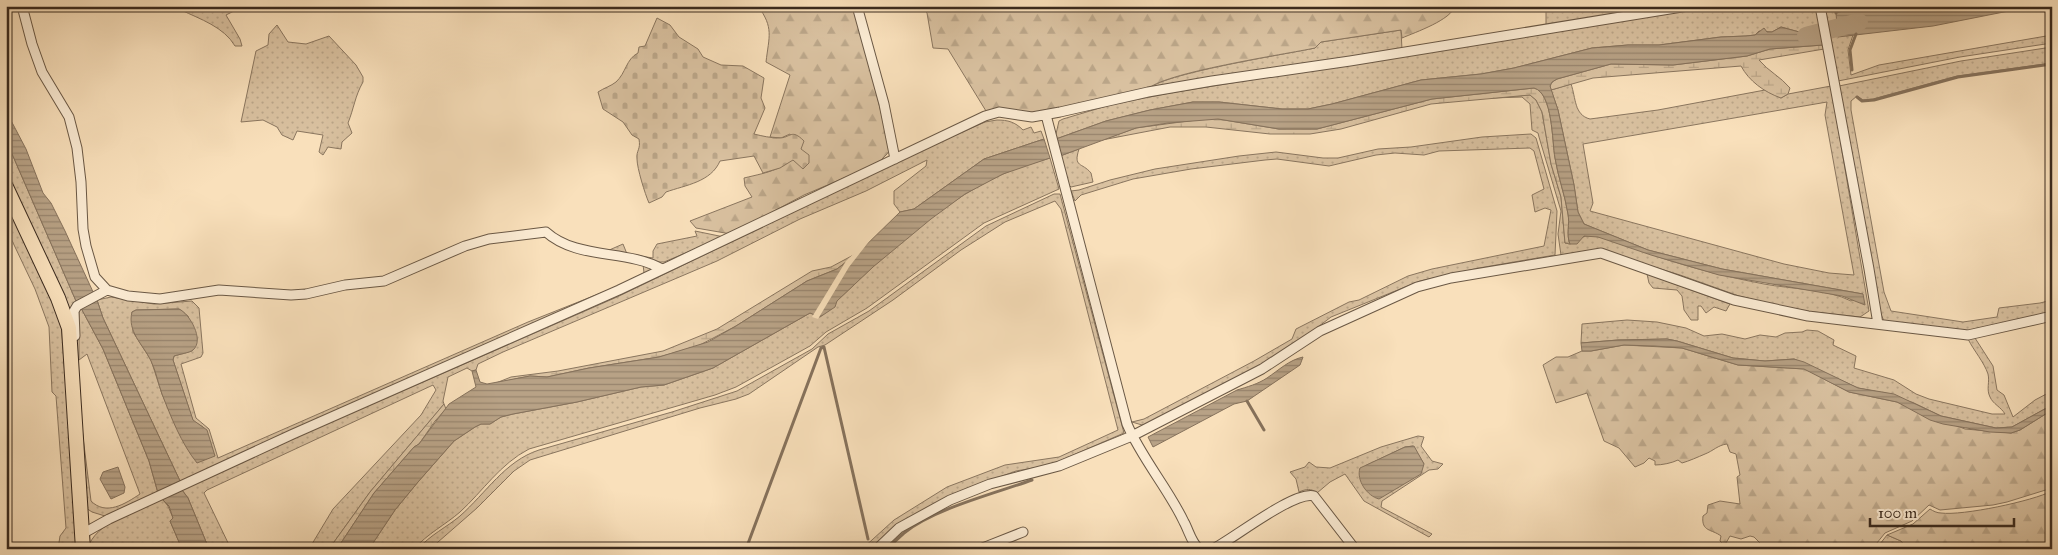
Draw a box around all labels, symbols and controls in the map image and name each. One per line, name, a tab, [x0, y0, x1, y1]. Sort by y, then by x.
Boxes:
scale bar	[1870, 495, 2014, 527]
text: 100 m	[1878, 504, 1918, 522]

